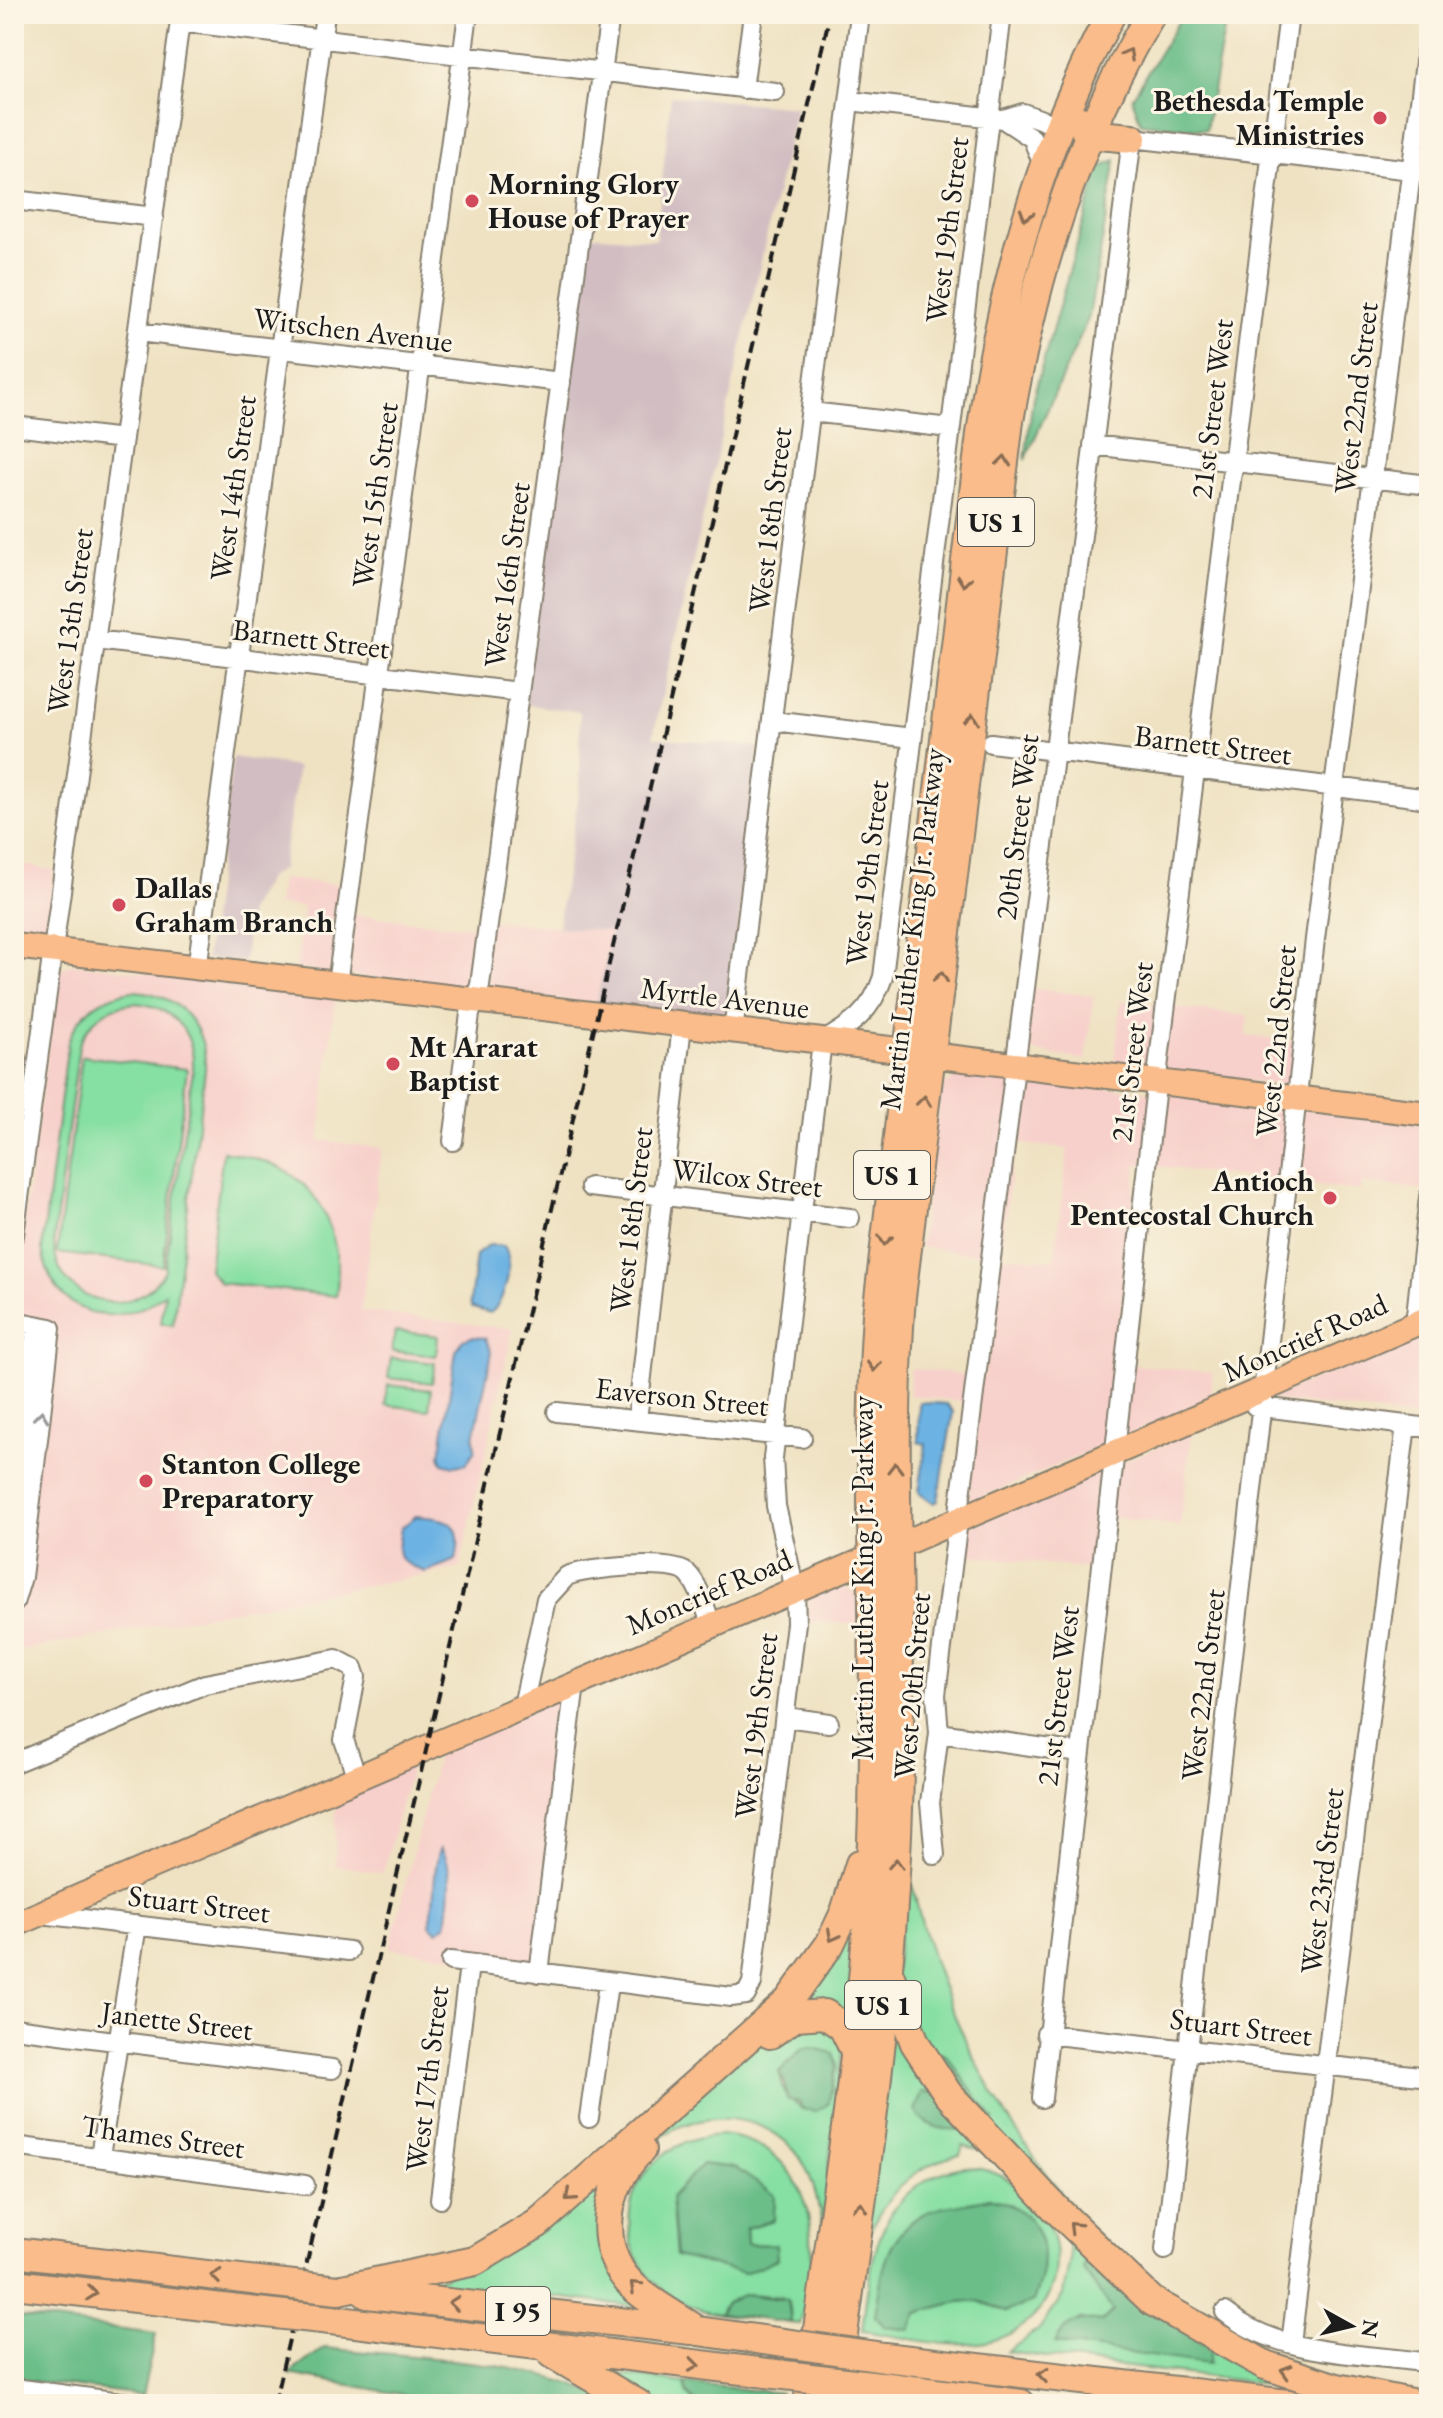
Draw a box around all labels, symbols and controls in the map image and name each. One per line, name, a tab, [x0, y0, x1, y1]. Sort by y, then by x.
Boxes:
one-way arrow	[1118, 48, 1133, 63]
place label: Bethesda Temple Ministries	[1153, 81, 1364, 154]
marker: Bethesda Temple Ministries	[1371, 109, 1389, 127]
street label: West 19th Street	[916, 134, 977, 325]
place label: Morning Glory House of Prayer	[488, 164, 689, 237]
marker: Morning Glory House of Prayer	[463, 192, 481, 210]
one-way arrow	[1020, 207, 1036, 221]
street label: Witschen Avenue	[251, 298, 455, 361]
street label: West 22nd Street	[1324, 299, 1387, 496]
street label: 21st Street West	[1181, 316, 1242, 501]
street label: West 14th Street	[200, 392, 265, 583]
street label: West 15th Street	[342, 399, 407, 590]
street label: West 18th Street	[739, 424, 800, 615]
one-way arrow	[995, 454, 1012, 467]
street label: West 16th Street	[474, 479, 539, 670]
road number: US 1	[958, 498, 1034, 546]
street label: West 13th Street	[37, 525, 102, 716]
one-way arrow	[955, 575, 972, 588]
street label: Barnett Street	[230, 610, 392, 668]
one-way arrow	[964, 712, 981, 725]
street label: Barnett Street	[1132, 716, 1294, 774]
street label: 20th Street West	[986, 731, 1047, 922]
street label: Martin Luther King Jr. Parkway	[870, 745, 953, 1112]
street label: West 19th Street	[836, 777, 897, 968]
place label: Dallas Graham Branch	[135, 868, 333, 941]
marker: Dallas Graham Branch	[110, 896, 128, 914]
street label: West 22nd Street	[1246, 942, 1305, 1139]
street label: 21st Street West	[1101, 959, 1162, 1144]
street label: Myrtle Avenue	[639, 968, 812, 1027]
one-way arrow	[932, 970, 949, 983]
place label: Mt Ararat Baptist	[409, 1027, 538, 1100]
marker: Mt Ararat Baptist	[384, 1055, 402, 1073]
one-way arrow	[916, 1094, 933, 1107]
street label: West 18th Street	[600, 1124, 661, 1315]
street label: Wilcox Street	[669, 1149, 825, 1206]
road number: US 1	[854, 1151, 930, 1199]
place label: Antioch Pentecostal Church	[1070, 1161, 1314, 1234]
marker: Antioch Pentecostal Church	[1321, 1189, 1339, 1207]
one-way arrow	[877, 1233, 894, 1247]
street label: Moncrief Road	[1216, 1284, 1394, 1391]
one-way arrow	[866, 1360, 883, 1373]
street label: Eaverson Street	[594, 1368, 771, 1425]
street label: Martin Luther King Jr. Parkway	[843, 1395, 882, 1760]
one-way arrow	[32, 1409, 49, 1423]
place label: Stanton College Preparatory	[162, 1444, 360, 1517]
one-way arrow	[886, 1461, 903, 1474]
marker: Stanton College Preparatory	[137, 1472, 155, 1490]
street label: Moncrief Road	[620, 1539, 798, 1644]
street label: West 22nd Street	[1171, 1586, 1234, 1783]
street label: West 20th Street	[884, 1591, 939, 1781]
street label: 21st Street West	[1027, 1603, 1088, 1788]
street label: West 19th Street	[725, 1630, 786, 1821]
street label: West 23rd Street	[1291, 1785, 1352, 1976]
one-way arrow	[887, 1857, 904, 1870]
street label: Stuart Street	[126, 1875, 273, 1932]
one-way arrow	[828, 1928, 843, 1943]
road number: US 1	[845, 1981, 921, 2029]
street label: West 17th Street	[396, 1983, 457, 2174]
street label: Janette Street	[96, 1992, 256, 2049]
street label: Stuart Street	[1168, 1998, 1315, 2055]
street label: Thames Street	[79, 2106, 248, 2167]
one-way arrow	[564, 2186, 579, 2201]
one-way arrow	[851, 2200, 868, 2213]
one-way arrow	[1068, 2222, 1083, 2236]
one-way arrow	[209, 2268, 223, 2285]
one-way arrow	[630, 2280, 644, 2295]
one-way arrow	[85, 2285, 98, 2302]
north arrow	[1311, 2286, 1391, 2366]
road number: I 95	[486, 2287, 550, 2335]
one-way arrow	[447, 2295, 460, 2312]
text: N	[1355, 2318, 1386, 2340]
one-way arrow	[688, 2356, 701, 2373]
one-way arrow	[1280, 2364, 1293, 2380]
one-way arrow	[1037, 2367, 1050, 2384]

